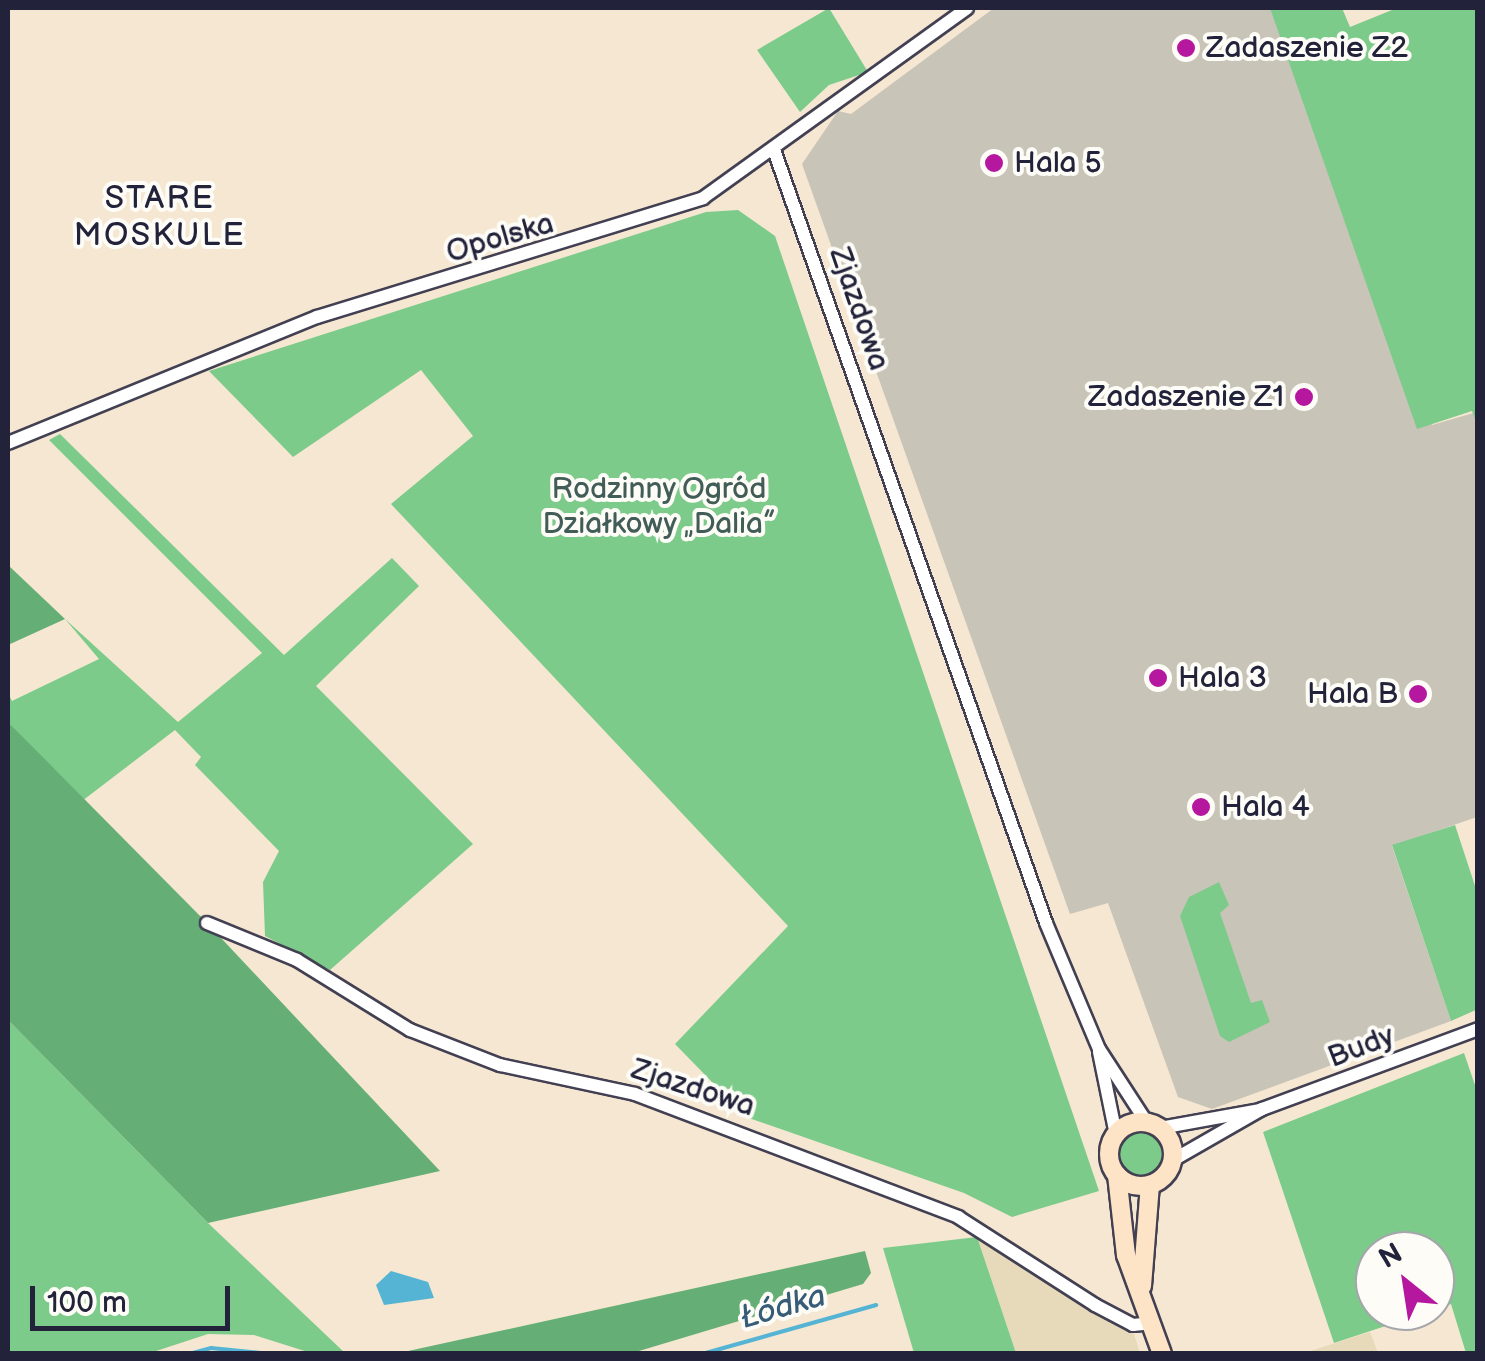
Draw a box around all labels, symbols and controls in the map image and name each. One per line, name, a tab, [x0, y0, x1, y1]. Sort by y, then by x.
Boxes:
place label: Zadaszenie Z2	[1206, 30, 1408, 66]
marker: Zadaszenie Z2	[1175, 37, 1197, 59]
place label: Hala 5	[1014, 145, 1102, 181]
marker: Hala 5	[983, 152, 1005, 174]
district label: STARE MOSKULE	[74, 181, 246, 256]
street label: Opolska	[442, 206, 558, 270]
street label: Zjazdowa	[821, 243, 897, 375]
place label: Zadaszenie Z1	[1088, 379, 1284, 415]
marker: Zadaszenie Z1	[1293, 386, 1315, 408]
park label: Rodzinny Ogród Działkowy „Dalia”	[541, 471, 777, 542]
place label: Hala 3	[1178, 660, 1267, 696]
marker: Hala 3	[1147, 667, 1169, 689]
place label: Hala B	[1307, 676, 1398, 712]
marker: Hala B	[1407, 683, 1429, 705]
place label: Hala 4	[1221, 789, 1310, 825]
marker: Hala 4	[1190, 796, 1212, 818]
street label: Budy	[1323, 1018, 1399, 1076]
street label: Zjazdowa	[627, 1051, 759, 1125]
north arrow	[1355, 1231, 1455, 1331]
text: N	[1373, 1237, 1408, 1276]
scale bar	[35, 1266, 235, 1328]
water label: Łódka	[736, 1278, 830, 1338]
text: 100 m	[47, 1285, 127, 1321]

